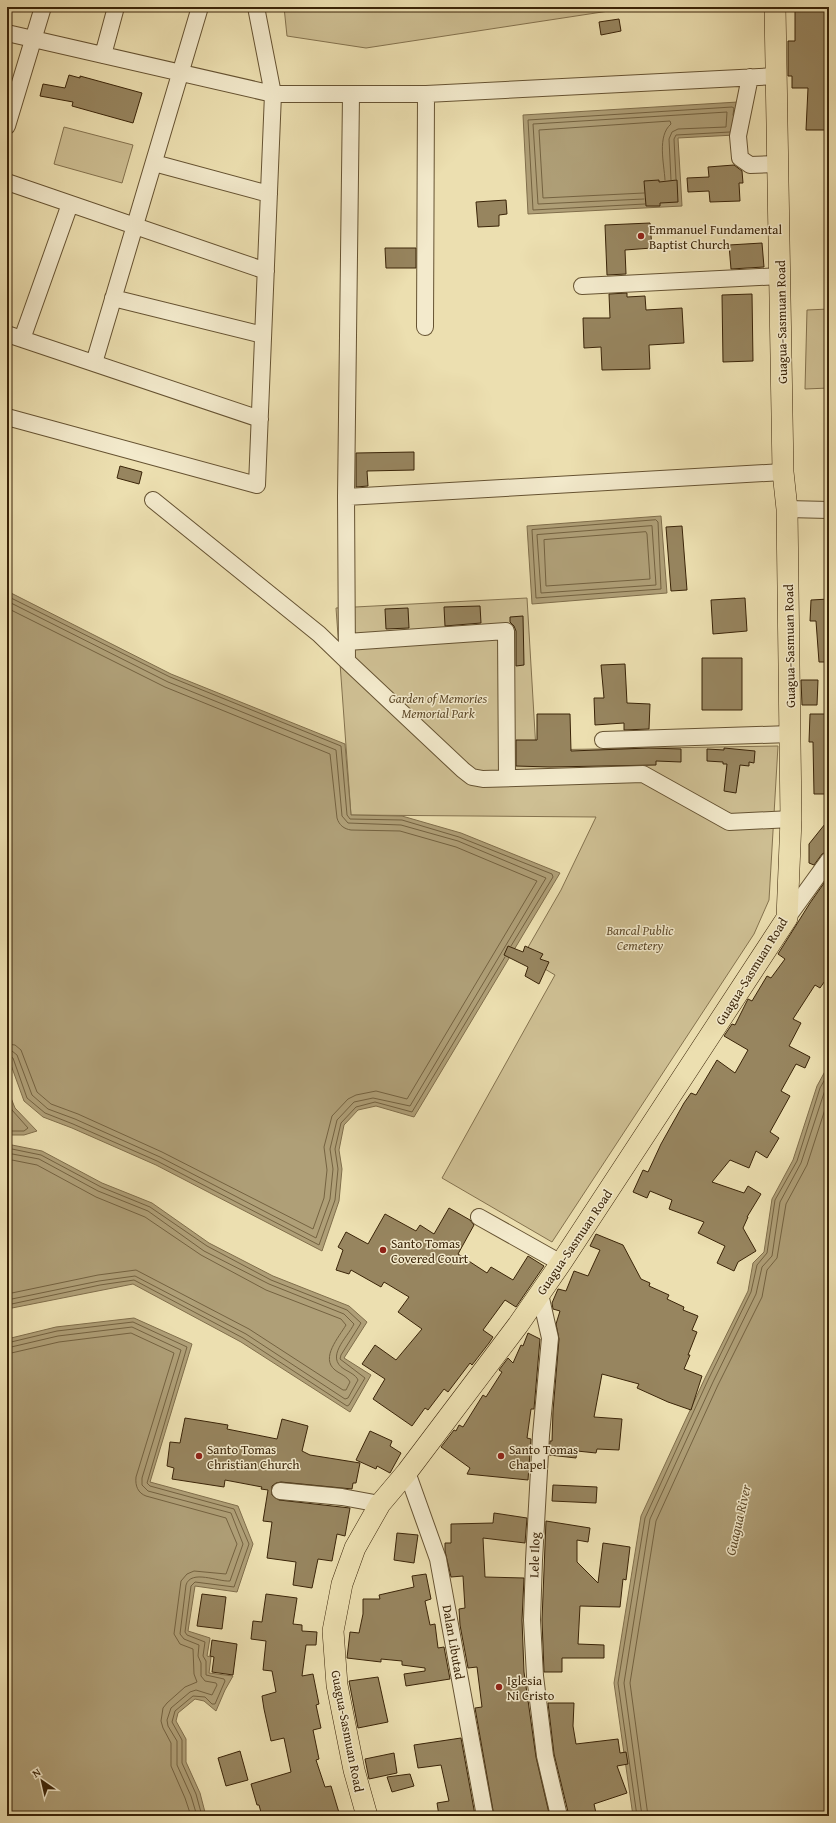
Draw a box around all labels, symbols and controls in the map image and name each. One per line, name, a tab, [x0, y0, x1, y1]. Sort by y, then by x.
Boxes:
place label: Emmanuel Fundamental Baptist Church	[649, 220, 782, 254]
marker: Emmanuel Fundamental Baptist Church	[636, 231, 646, 241]
street label: Guagua-Sasmuan Road	[771, 260, 792, 384]
street label: Guagua-Sasmuan Road	[779, 584, 800, 708]
park label: Garden of Memories Memorial Park	[389, 689, 488, 723]
street label: Guagua-Sasmuan Road	[711, 914, 792, 1029]
park label: Bancal Public Cemetery	[605, 921, 674, 955]
street label: Guagua-Sasmuan Road	[532, 1186, 617, 1299]
place label: Santo Tomas Covered Court	[391, 1234, 469, 1268]
marker: Santo Tomas Covered Court	[378, 1245, 388, 1255]
place label: Santo Tomas Christian Church	[207, 1440, 300, 1474]
place label: Santo Tomas Chapel	[509, 1440, 578, 1474]
marker: Santo Tomas Christian Church	[194, 1451, 204, 1461]
marker: Santo Tomas Chapel	[496, 1451, 506, 1461]
water label: Guagua River	[720, 1482, 756, 1557]
street label: Lele Ilog	[524, 1531, 545, 1578]
street label: Dalan Libutad	[438, 1603, 469, 1681]
street label: Guagua-Sasmuan Road	[326, 1669, 369, 1794]
place label: Iglesia Ni Cristo	[507, 1671, 555, 1705]
marker: Iglesia Ni Cristo	[494, 1682, 504, 1692]
north arrow	[22, 1761, 62, 1801]
text: N	[29, 1764, 44, 1781]

